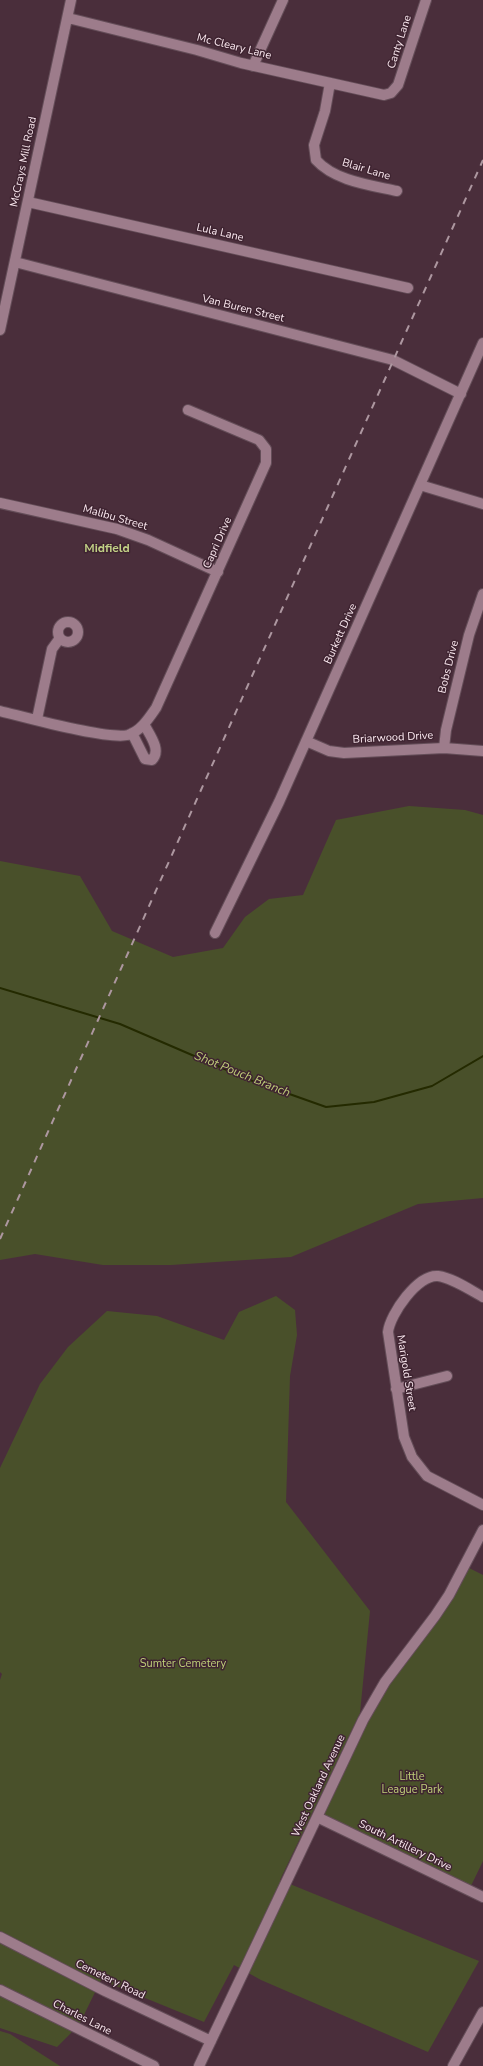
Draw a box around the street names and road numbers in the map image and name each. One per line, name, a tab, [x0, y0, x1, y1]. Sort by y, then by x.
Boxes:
street label: Canty Lane	[385, 14, 415, 70]
street label: Mc Cleary Lane	[195, 31, 273, 63]
street label: McCrays Mill Road	[8, 116, 40, 208]
street label: Blair Lane	[340, 156, 392, 184]
street label: Lula Lane	[195, 221, 245, 245]
street label: Van Buren Street	[201, 292, 285, 326]
street label: Malibu Street	[81, 502, 149, 534]
street label: Capri Drive	[201, 515, 235, 571]
street label: Burkett Drive	[322, 602, 360, 666]
street label: Bobs Drive	[436, 639, 462, 695]
street label: Briarwood Drive	[352, 729, 434, 747]
street label: Marigold Street	[393, 1334, 419, 1412]
street label: West Oakland Avenue	[290, 1733, 348, 1839]
street label: South Artillery Drive	[356, 1818, 454, 1874]
street label: Cemetery Road	[73, 1957, 147, 2003]
street label: Charles Lane	[50, 1997, 114, 2039]

